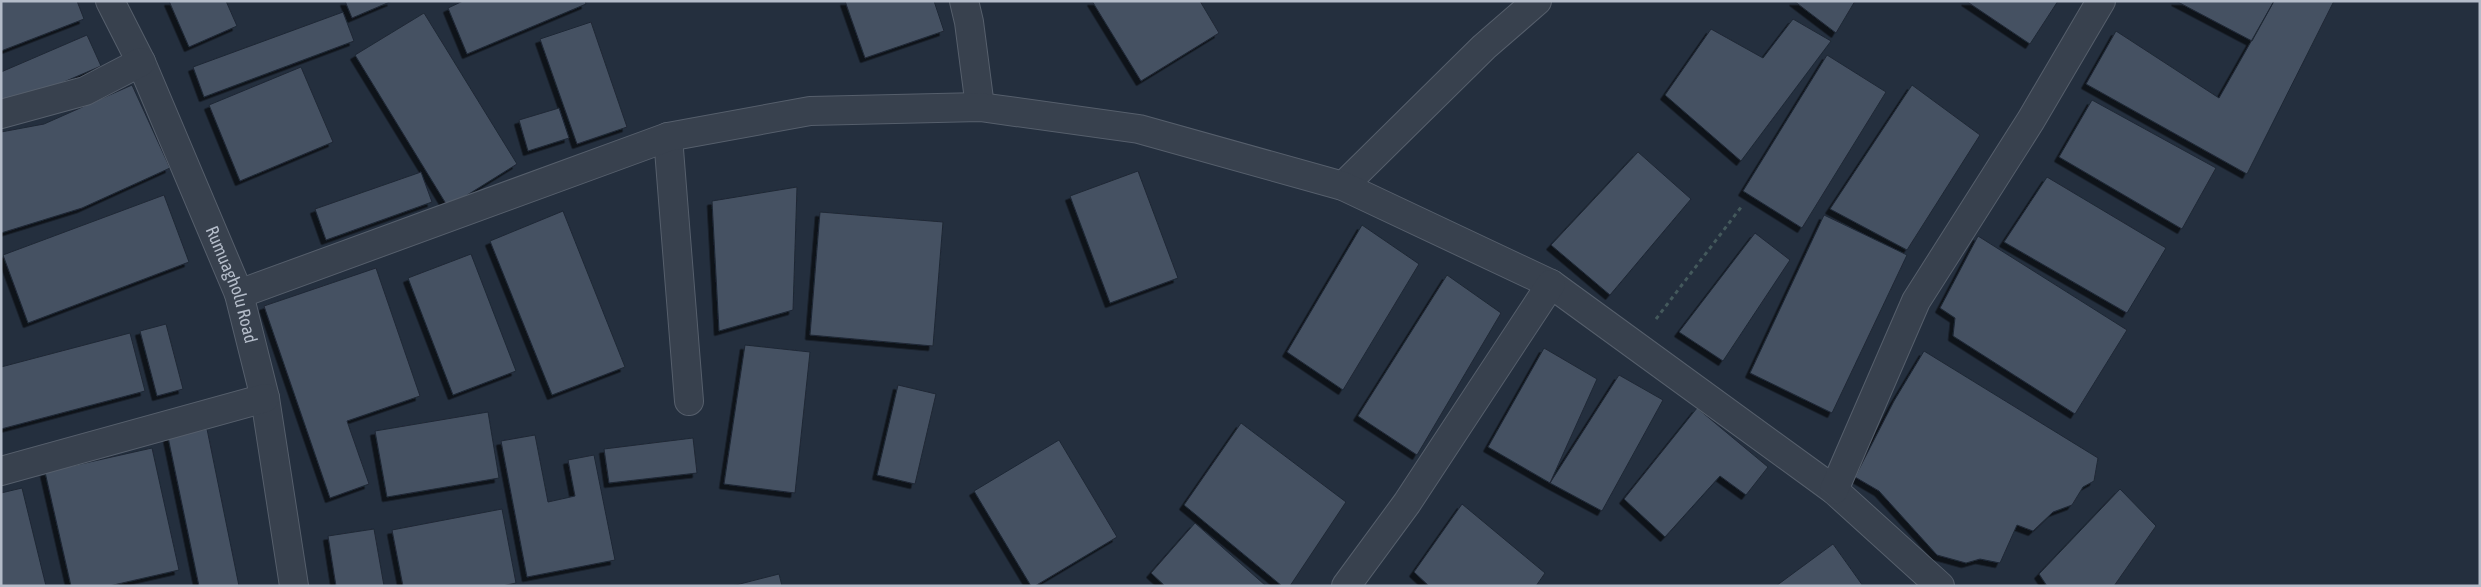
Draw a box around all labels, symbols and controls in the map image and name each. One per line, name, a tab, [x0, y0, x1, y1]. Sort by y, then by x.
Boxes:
street label: Rumuagholu Road	[201, 223, 262, 345]

